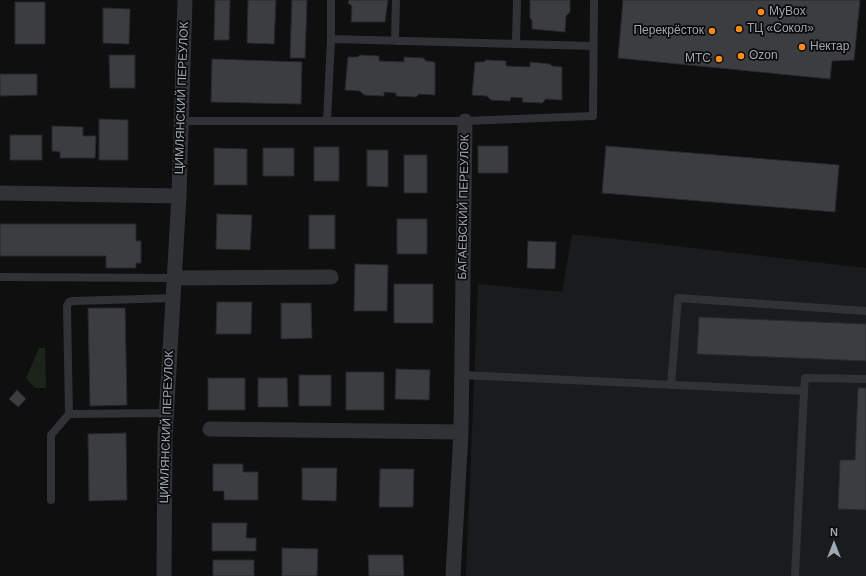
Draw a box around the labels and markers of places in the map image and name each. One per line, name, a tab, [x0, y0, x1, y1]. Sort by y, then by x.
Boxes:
place label: MyBox	[769, 5, 806, 19]
marker: MyBox	[756, 7, 766, 17]
place label: ТЦ «Сокол»	[747, 22, 814, 36]
place label: Перекрёсток	[633, 24, 704, 38]
marker: ТЦ «Сокол»	[734, 24, 744, 34]
marker: Перекрёсток	[707, 26, 717, 36]
place label: Нектар	[810, 40, 849, 54]
marker: Нектар	[797, 42, 807, 52]
place label: Ozon	[749, 49, 778, 63]
marker: Ozon	[736, 51, 746, 61]
place label: МТС	[685, 52, 711, 66]
marker: МТС	[714, 54, 724, 64]

